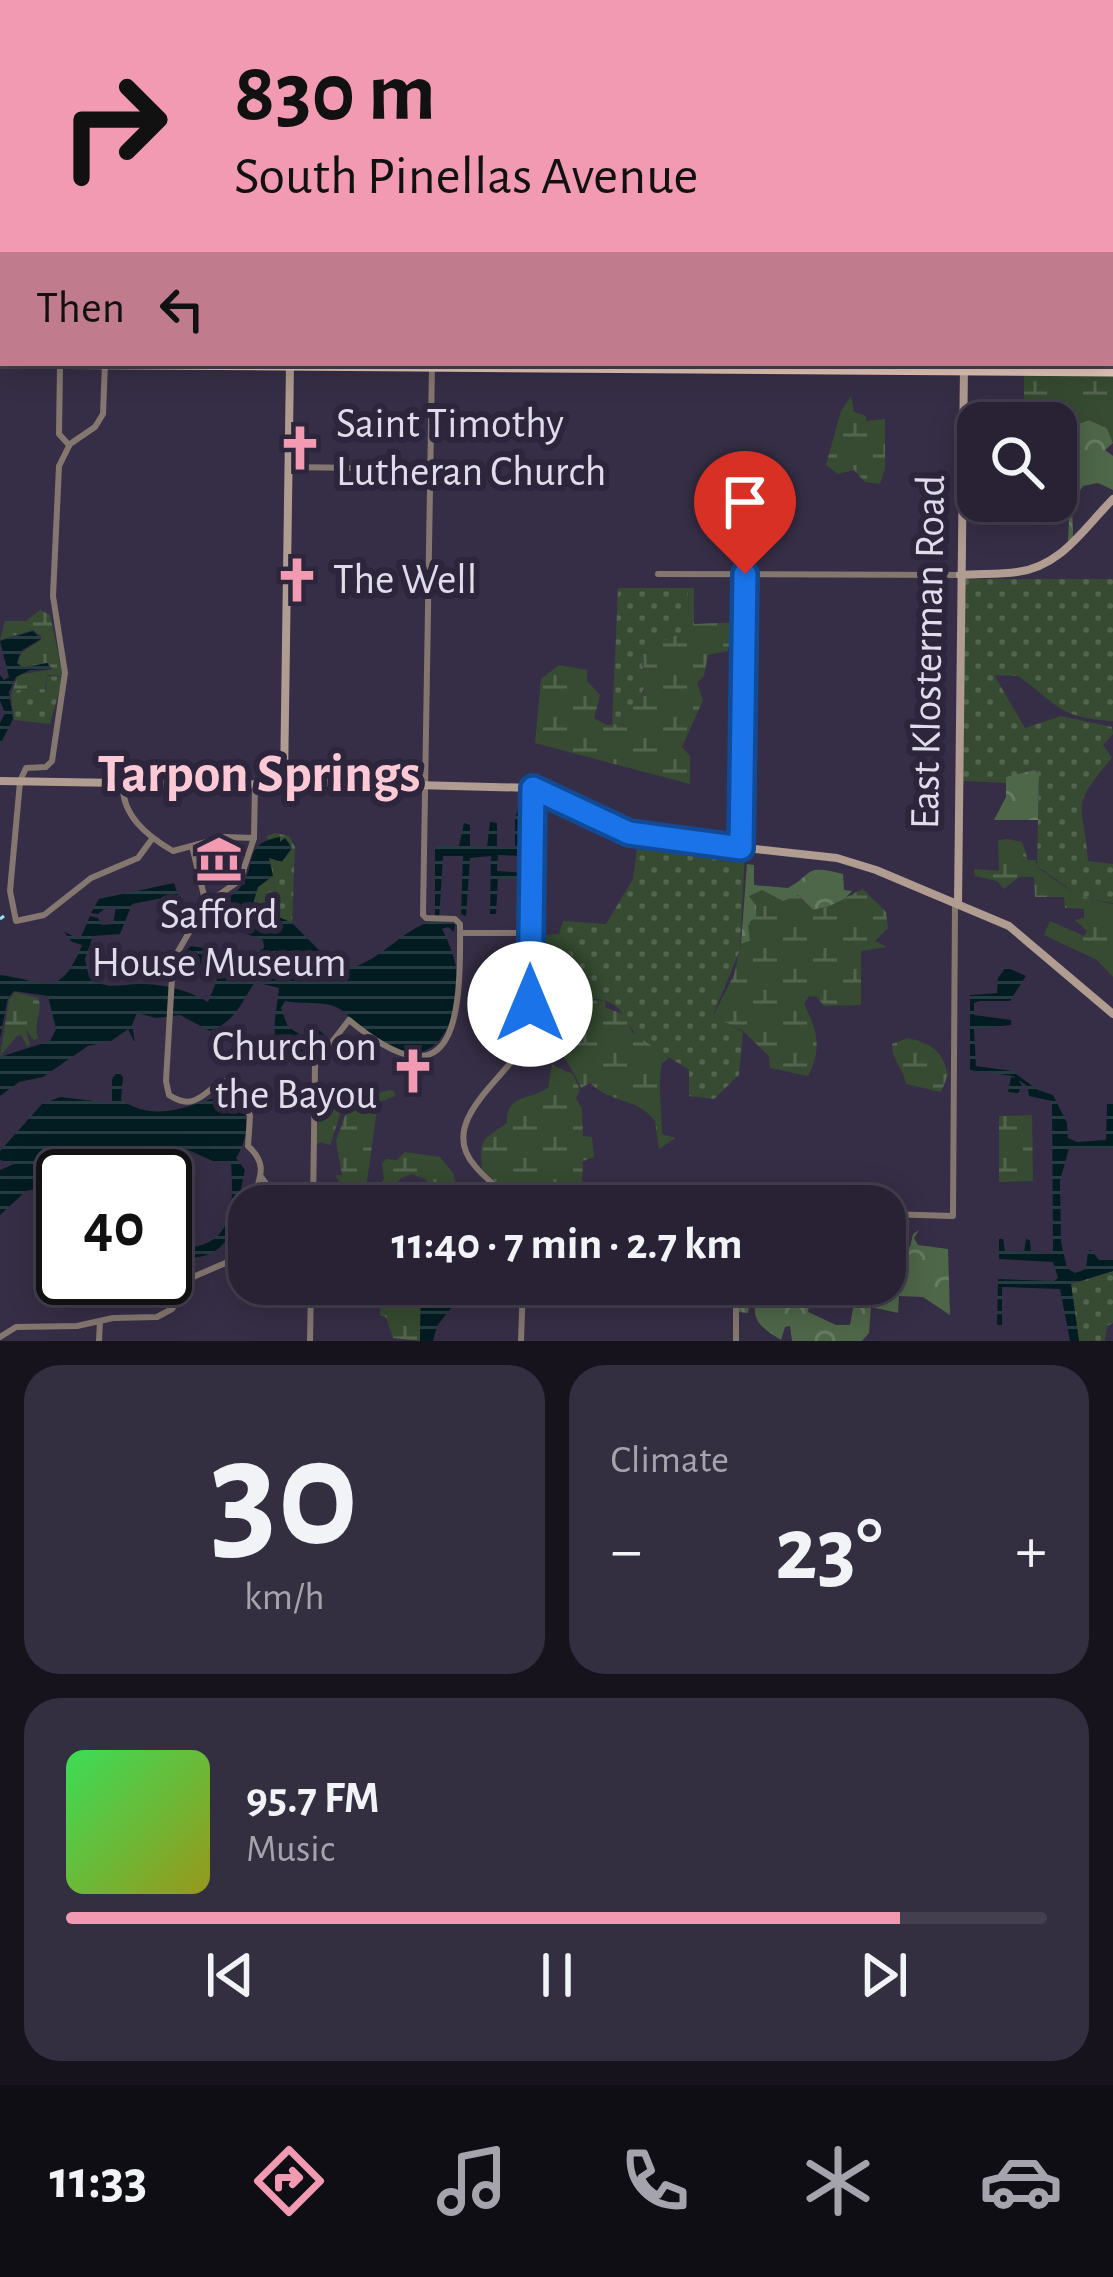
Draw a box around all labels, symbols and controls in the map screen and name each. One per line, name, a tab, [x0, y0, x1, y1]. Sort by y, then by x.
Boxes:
icon: right	[36, 48, 192, 204]
text: 830 m	[234, 52, 436, 136]
text: South Pinellas Avenue	[234, 150, 699, 204]
icon: left	[149, 276, 215, 342]
text: Then	[36, 286, 125, 331]
map controls	[957, 402, 1077, 522]
button: search	[957, 402, 1077, 522]
place label: Saint Timothy Lutheran Church	[336, 403, 606, 493]
church icon: Saint Timothy Lutheran Church	[275, 423, 325, 473]
pin	[694, 451, 796, 574]
icon: arrive	[712, 469, 778, 535]
street label: East Klosterman Road	[904, 474, 952, 830]
church icon: The Well	[272, 555, 322, 605]
place label: The Well	[333, 559, 477, 601]
district label: Tarpon Springs	[98, 748, 420, 802]
museum icon: Safford House Museum	[194, 834, 244, 884]
place label: Safford House Museum	[92, 894, 346, 984]
position arrow	[467, 941, 593, 1067]
place label: Church on the Bayou	[212, 1026, 377, 1116]
church icon: Church on the Bayou	[388, 1046, 438, 1096]
speed limit sign: 40	[36, 1149, 192, 1305]
text: 11:40 · 7 min · 2.7 km	[391, 1222, 743, 1267]
text: 30	[210, 1418, 359, 1574]
text: Climate	[611, 1441, 729, 1480]
text: 23°	[775, 1506, 883, 1596]
text: −	[611, 1518, 642, 1584]
text: +	[1015, 1518, 1047, 1584]
text: km/h	[244, 1578, 324, 1617]
text: 95.7 FM	[246, 1776, 380, 1821]
text: Music	[246, 1830, 335, 1869]
icon: previous	[197, 1942, 263, 2008]
icon: pause	[524, 1942, 590, 2008]
icon: next	[851, 1942, 917, 2008]
icon: directions	[247, 2139, 331, 2223]
icon: music	[430, 2139, 514, 2223]
icon: phone	[613, 2139, 697, 2223]
icon: climate	[796, 2139, 880, 2223]
icon: car	[979, 2139, 1063, 2223]
text: 11:33	[50, 2154, 147, 2208]

